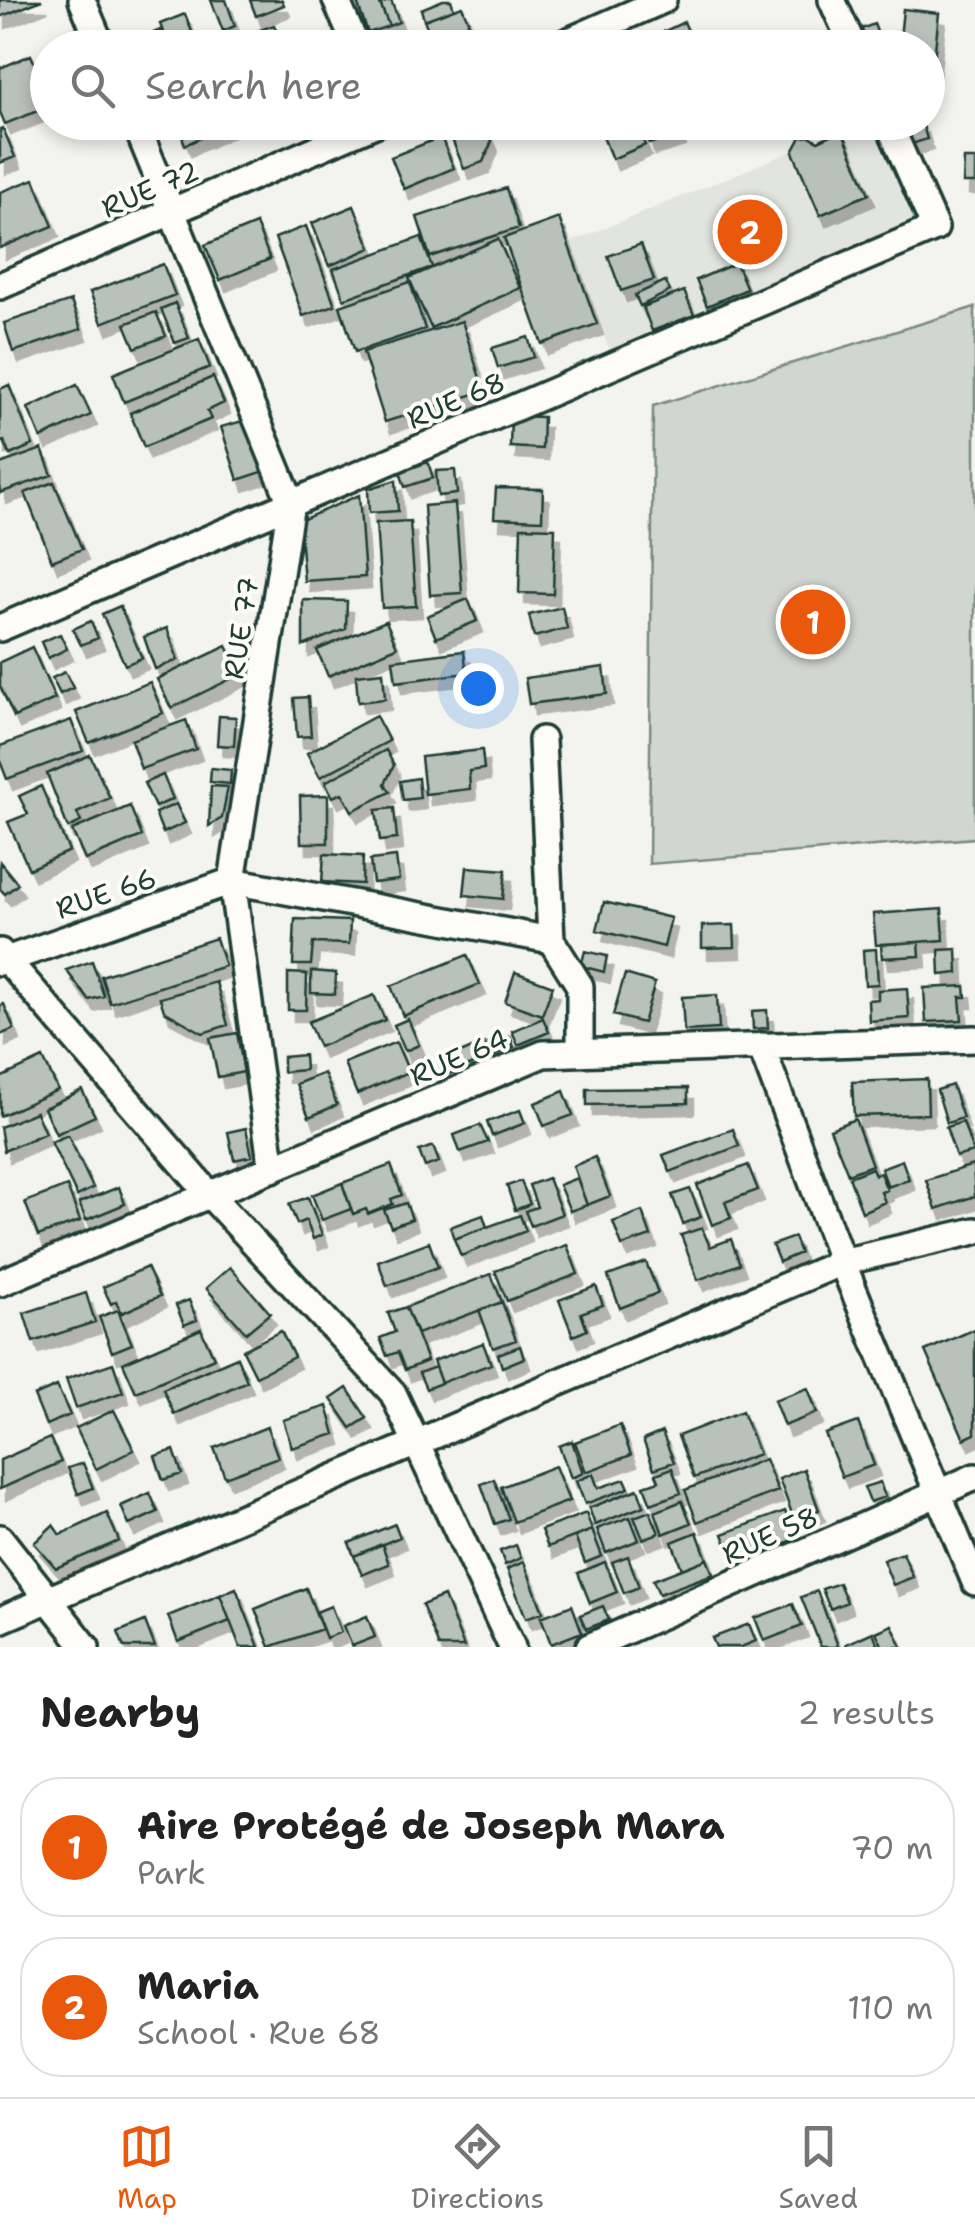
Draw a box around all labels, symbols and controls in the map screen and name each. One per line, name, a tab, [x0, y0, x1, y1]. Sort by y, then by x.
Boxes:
search box	[30, 30, 945, 140]
icon: search	[65, 58, 120, 113]
text: Search here	[145, 60, 362, 111]
street label: RUE 72	[95, 152, 205, 226]
pin: 2	[718, 194, 782, 270]
street label: RUE 68	[401, 362, 511, 438]
street label: RUE 77	[214, 574, 268, 682]
pin: 1	[780, 584, 846, 660]
your location	[453, 663, 504, 714]
street label: RUE 66	[51, 858, 161, 928]
street label: RUE 64	[404, 1019, 514, 1095]
street label: RUE 58	[716, 1497, 824, 1573]
text: Nearby	[40, 1684, 200, 1740]
text: 2 results	[798, 1691, 935, 1734]
text: Aire Protégé de Joseph Mara	[137, 1800, 725, 1851]
text: 1	[67, 1826, 82, 1869]
text: 70 m	[850, 1826, 933, 1869]
text: Park	[137, 1851, 206, 1894]
text: Maria	[137, 1960, 259, 2011]
text: 2	[63, 1986, 86, 2029]
text: 110 m	[847, 1986, 933, 2029]
text: School · Rue 68	[137, 2011, 381, 2054]
tab: Map	[117, 2119, 177, 2217]
tab: Directions	[411, 2119, 544, 2217]
tab: Saved	[778, 2119, 858, 2217]

